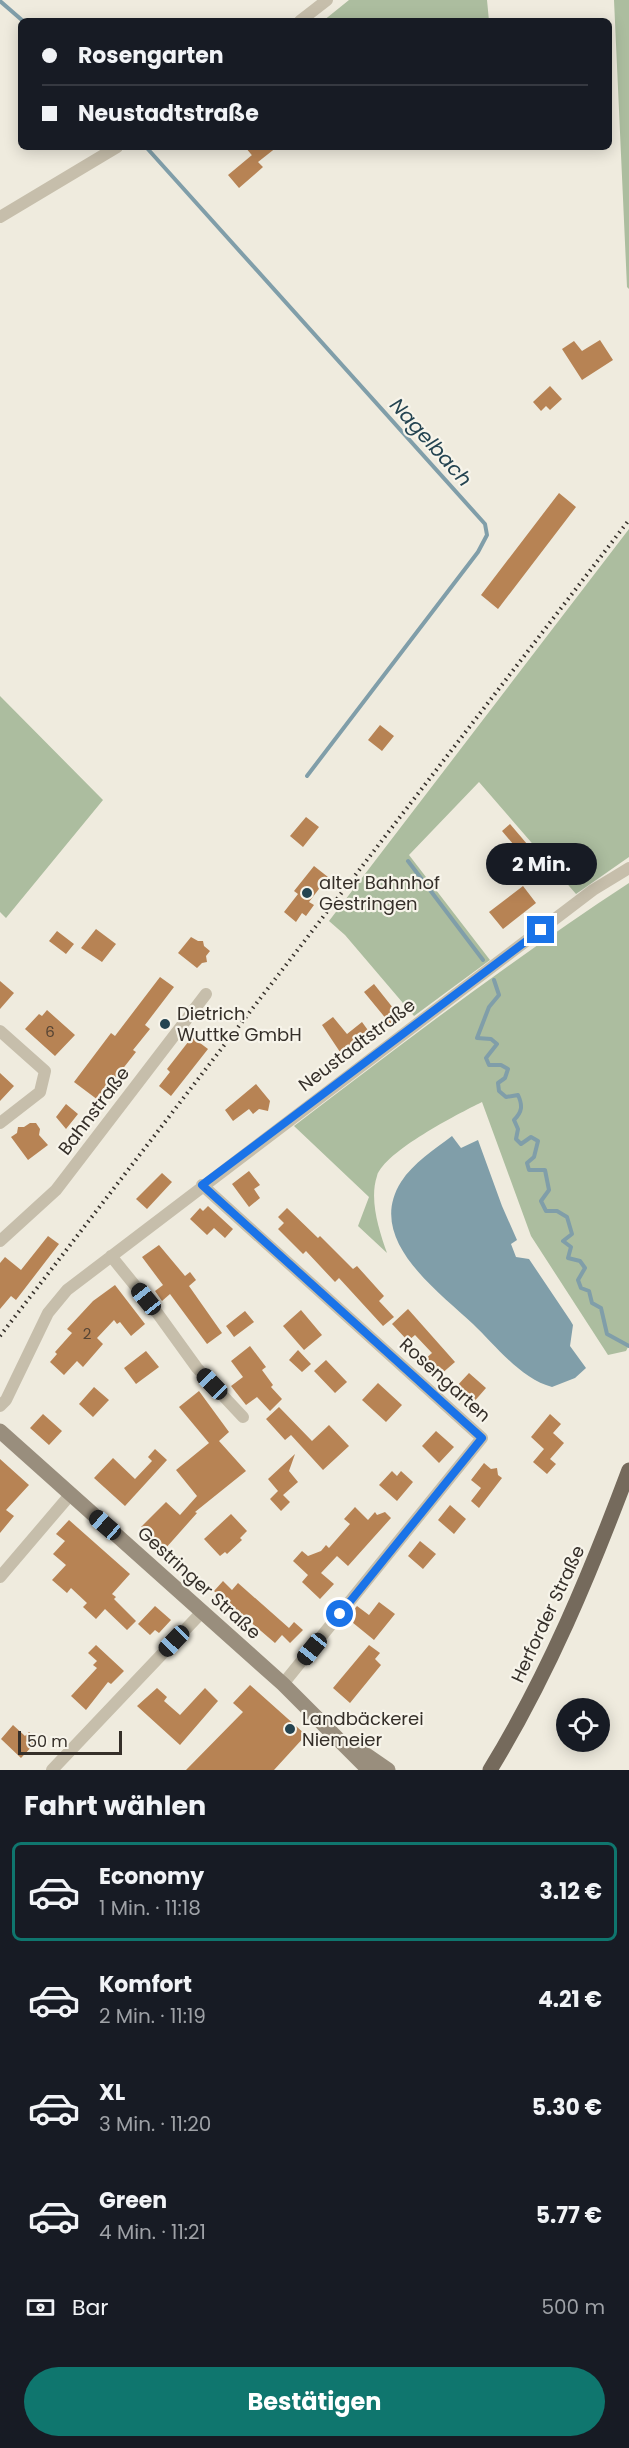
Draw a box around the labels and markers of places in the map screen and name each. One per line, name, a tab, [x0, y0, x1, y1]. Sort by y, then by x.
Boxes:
place label: alter Bahnhof Gestringen	[319, 870, 440, 916]
marker: alter Bahnhof Gestringen	[300, 886, 314, 900]
place label: Dietrich Wuttke GmbH	[177, 1001, 302, 1047]
marker: Dietrich Wuttke GmbH	[158, 1017, 172, 1031]
place label: Landbäckerei Niemeier	[302, 1706, 424, 1752]
marker: Landbäckerei Niemeier	[283, 1722, 297, 1736]

